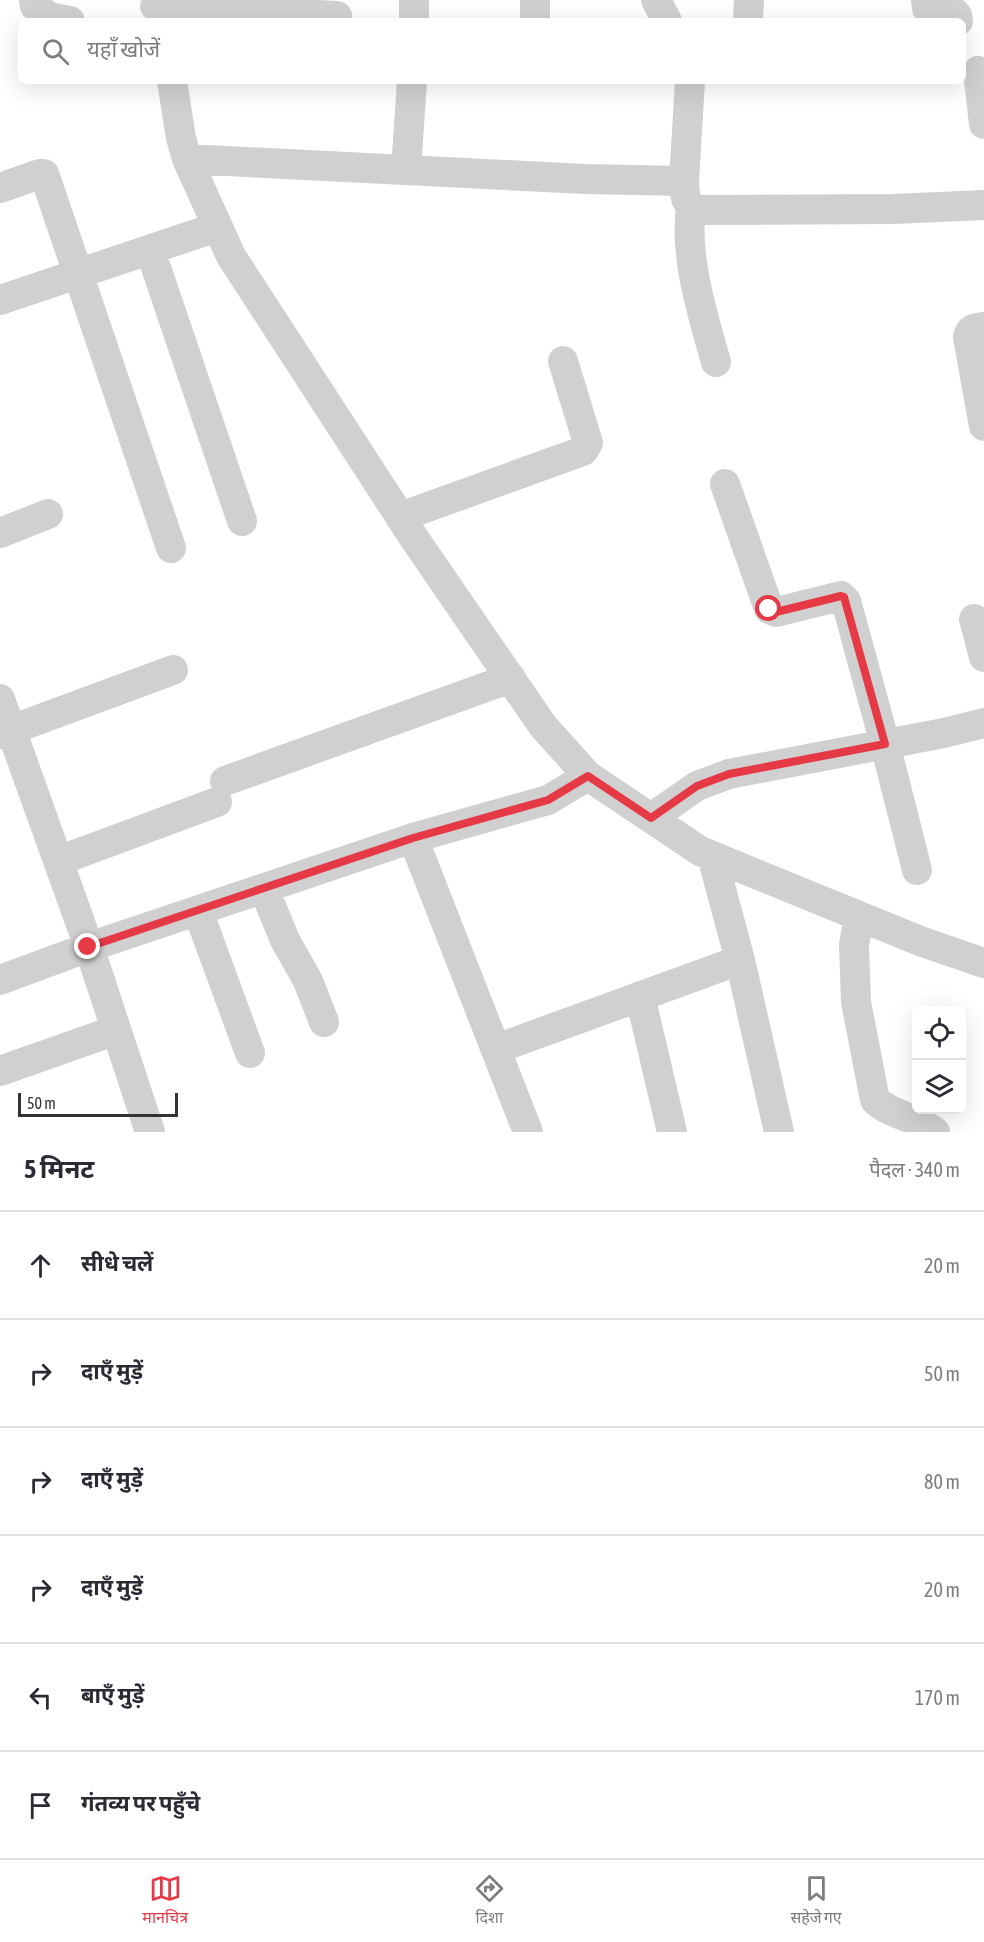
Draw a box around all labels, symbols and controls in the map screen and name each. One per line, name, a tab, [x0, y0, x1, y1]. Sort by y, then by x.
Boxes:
search box	[18, 18, 966, 84]
icon: search	[39, 35, 72, 68]
text: यहाँ खोजें	[87, 36, 160, 62]
route start	[755, 595, 781, 621]
route end	[74, 933, 100, 959]
map controls	[912, 1006, 966, 1114]
button: locate	[912, 1006, 966, 1060]
button: layers	[912, 1060, 966, 1114]
scale bar	[18, 1090, 178, 1118]
text: 50 m	[27, 1094, 56, 1112]
text: 5 मिनट	[24, 1154, 94, 1184]
text: पैदल · 340 m	[869, 1158, 960, 1181]
icon: ahead	[24, 1249, 57, 1282]
text: सीधे चलें	[81, 1250, 153, 1276]
text: 20 m	[924, 1254, 960, 1277]
icon: right	[24, 1357, 57, 1390]
text: दाएँ मुड़ें	[81, 1358, 143, 1384]
text: 50 m	[924, 1362, 960, 1385]
icon: right	[24, 1465, 57, 1498]
text: दाएँ मुड़ें	[81, 1466, 143, 1492]
text: 80 m	[924, 1470, 960, 1493]
icon: right	[24, 1573, 57, 1606]
text: दाएँ मुड़ें	[81, 1574, 143, 1600]
text: 20 m	[924, 1578, 960, 1601]
icon: left	[24, 1681, 57, 1714]
text: बाएँ मुड़ें	[81, 1682, 144, 1708]
text: 170 m	[915, 1686, 960, 1709]
icon: arrive	[24, 1789, 57, 1822]
text: गंतव्य पर पहुँचे	[81, 1790, 200, 1816]
tab: मानचित्र	[142, 1872, 188, 1930]
tab: दिशा	[473, 1872, 506, 1930]
tab: सहेजे गए	[790, 1872, 842, 1930]

